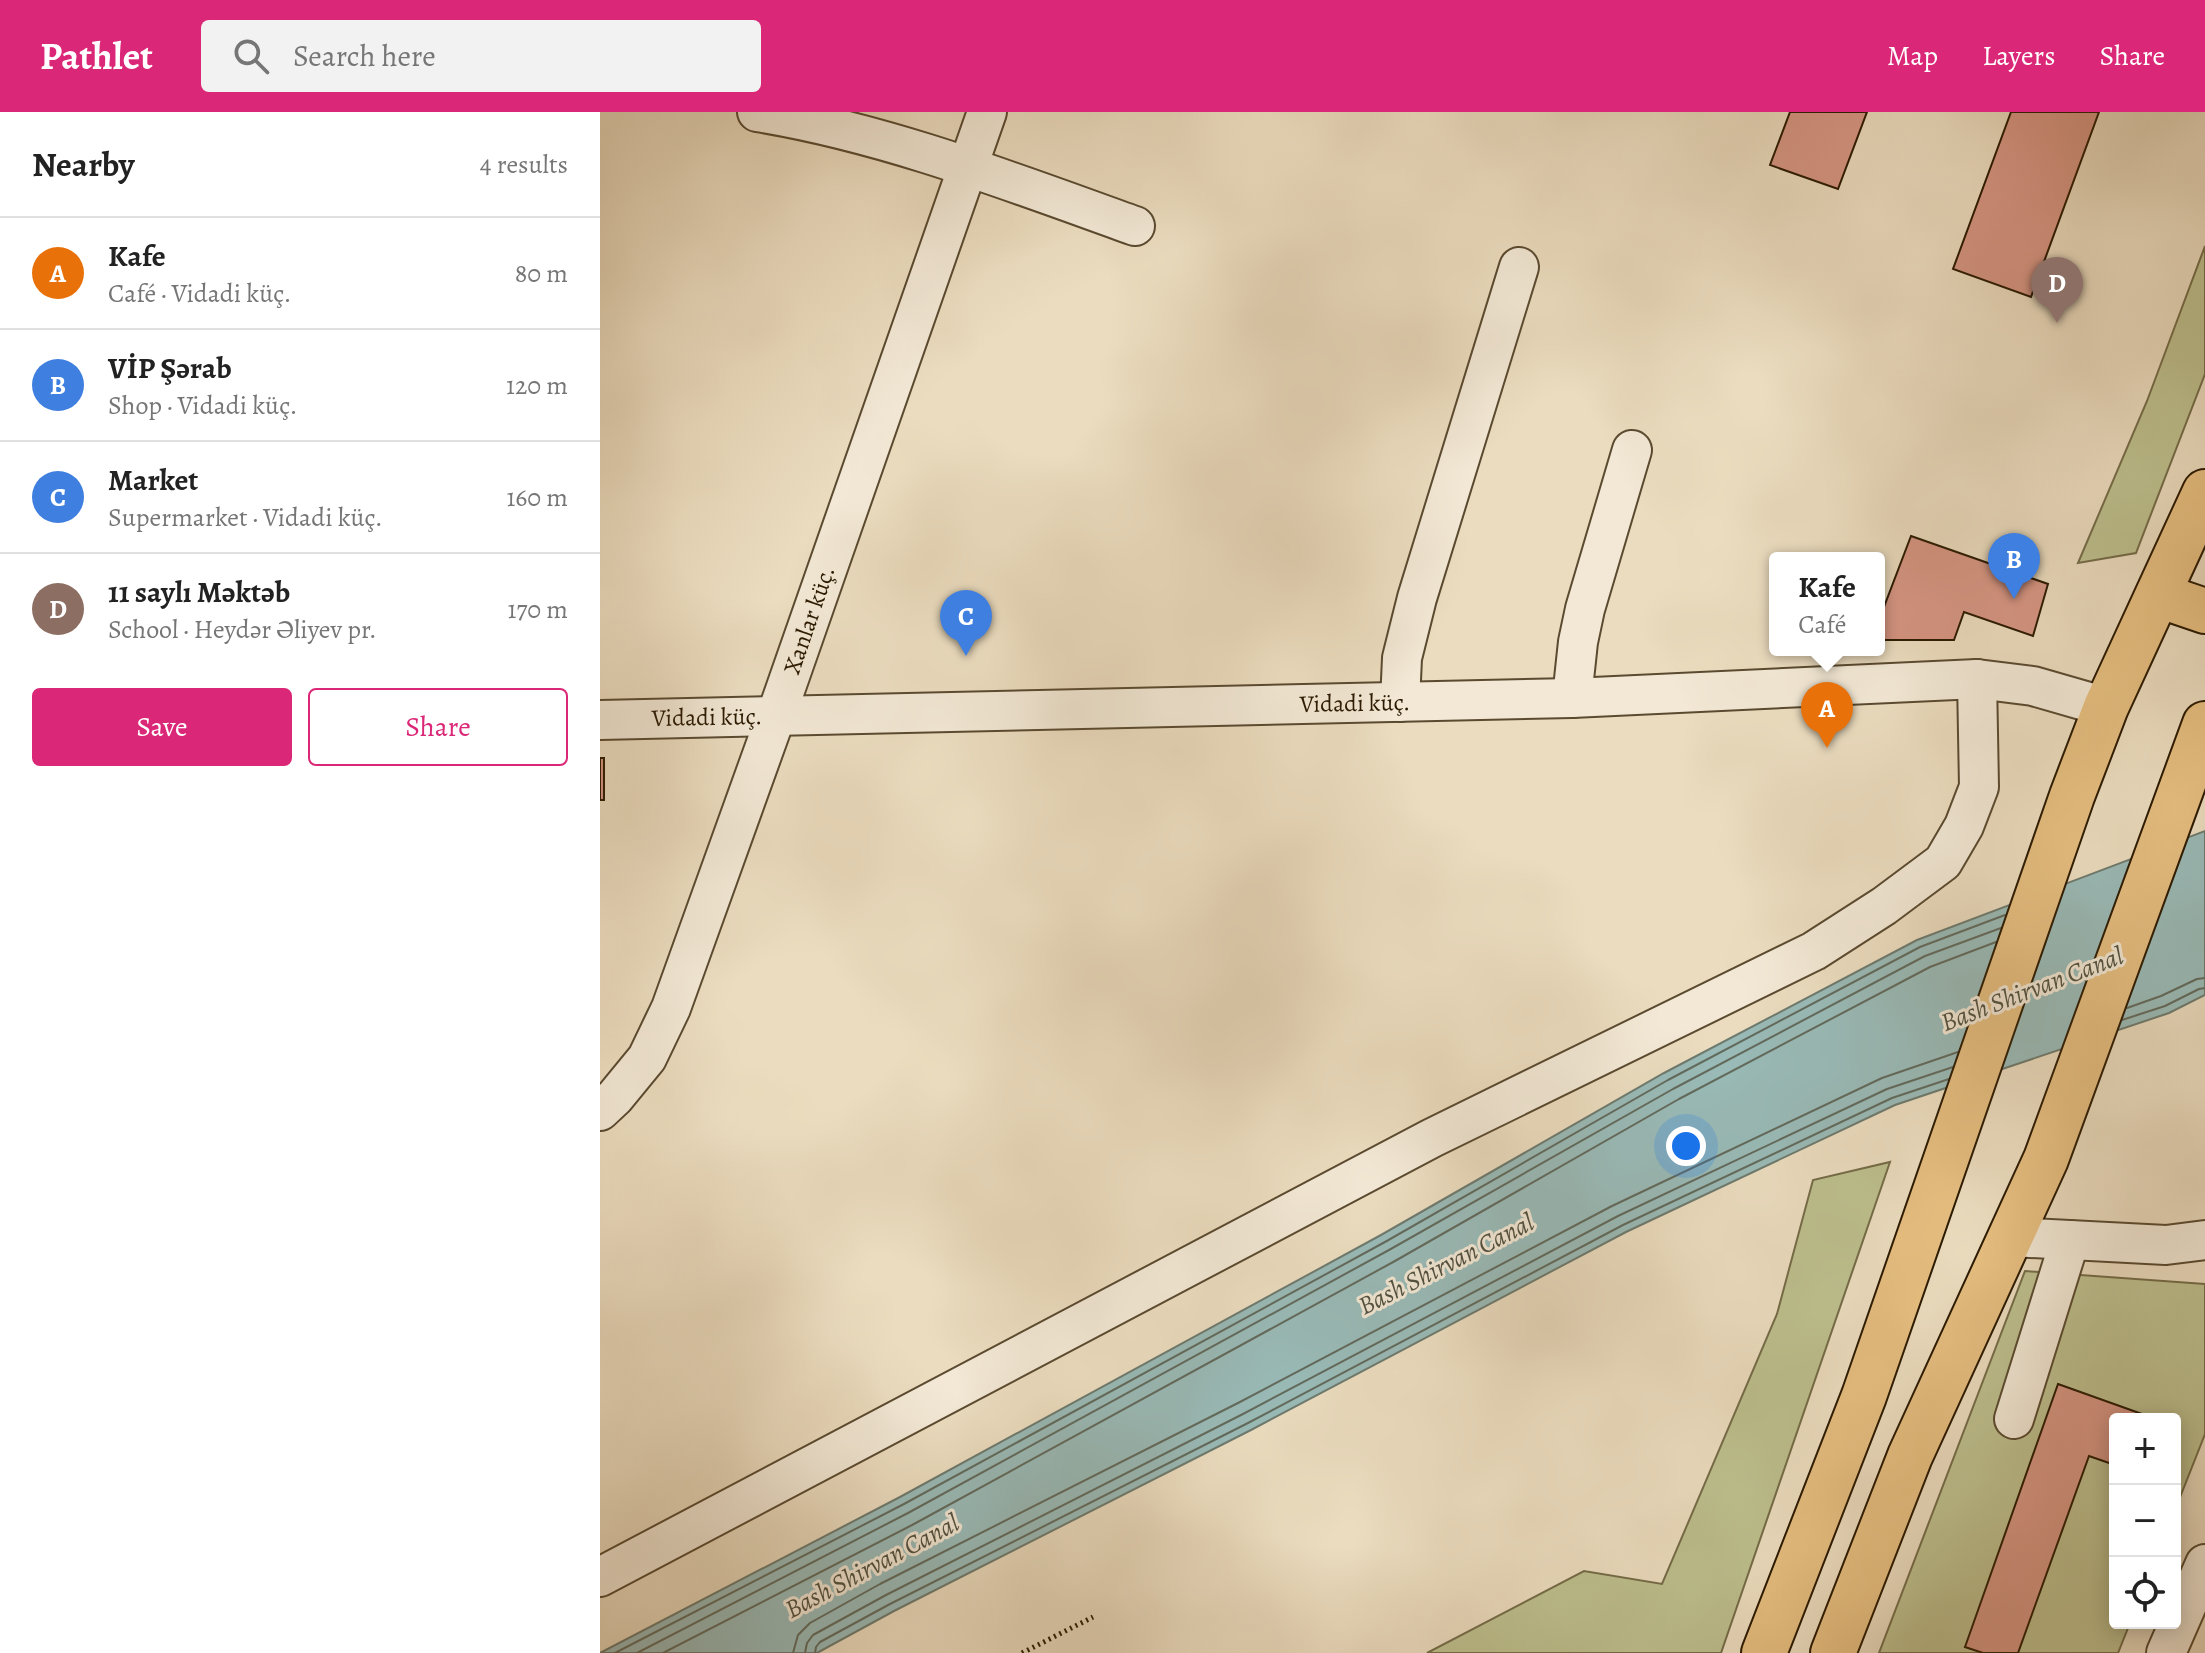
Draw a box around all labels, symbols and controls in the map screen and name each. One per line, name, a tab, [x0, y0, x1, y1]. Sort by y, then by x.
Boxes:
search box	[201, 20, 761, 92]
text: Pathlet	[40, 30, 153, 82]
icon: search	[229, 34, 273, 78]
text: Search here	[293, 36, 436, 76]
text: Map	[1887, 37, 1938, 75]
text: Layers	[1982, 37, 2055, 75]
text: Share	[2099, 37, 2165, 75]
text: Nearby	[32, 141, 135, 188]
text: 4 results	[480, 147, 568, 182]
text: Kafe	[108, 236, 166, 276]
text: A	[50, 256, 66, 291]
text: 80 m	[515, 256, 568, 291]
pin: D	[2031, 257, 2083, 323]
text: Café · Vidadi küç.	[108, 276, 291, 311]
text: VİP Şərab	[108, 348, 232, 388]
text: B	[50, 368, 66, 403]
text: 120 m	[506, 368, 568, 403]
text: Shop · Vidadi küç.	[108, 388, 297, 423]
text: Market	[108, 460, 198, 500]
text: C	[50, 480, 66, 515]
text: 160 m	[506, 480, 568, 515]
text: Supermarket · Vidadi küç.	[108, 500, 383, 535]
pin: B	[1988, 533, 2040, 599]
popup	[1769, 552, 1885, 656]
street label: Xanlar küç.	[776, 562, 842, 678]
text: Kafe	[1798, 567, 1856, 607]
text: 11 saylı Məktəb	[108, 572, 290, 612]
pin: C	[940, 590, 992, 656]
text: D	[49, 592, 67, 627]
text: 170 m	[508, 592, 568, 627]
text: Café	[1798, 607, 1846, 642]
text: School · Heydər Əliyev pr.	[108, 612, 377, 647]
pin: A	[1801, 682, 1853, 748]
street label: Vidadi küç.	[1298, 686, 1411, 720]
button: Save	[32, 688, 292, 766]
button: Share	[308, 688, 568, 766]
street label: Vidadi küç.	[650, 700, 763, 734]
water label: Bash Shirvan Canal	[1936, 938, 2129, 1040]
your location	[1666, 1126, 1706, 1166]
water label: Bash Shirvan Canal	[1352, 1204, 1540, 1323]
map controls	[2109, 1413, 2181, 1629]
button: +	[2109, 1413, 2181, 1485]
button: −	[2109, 1485, 2181, 1557]
water label: Bash Shirvan Canal	[779, 1505, 966, 1627]
button: locate	[2109, 1557, 2181, 1629]

